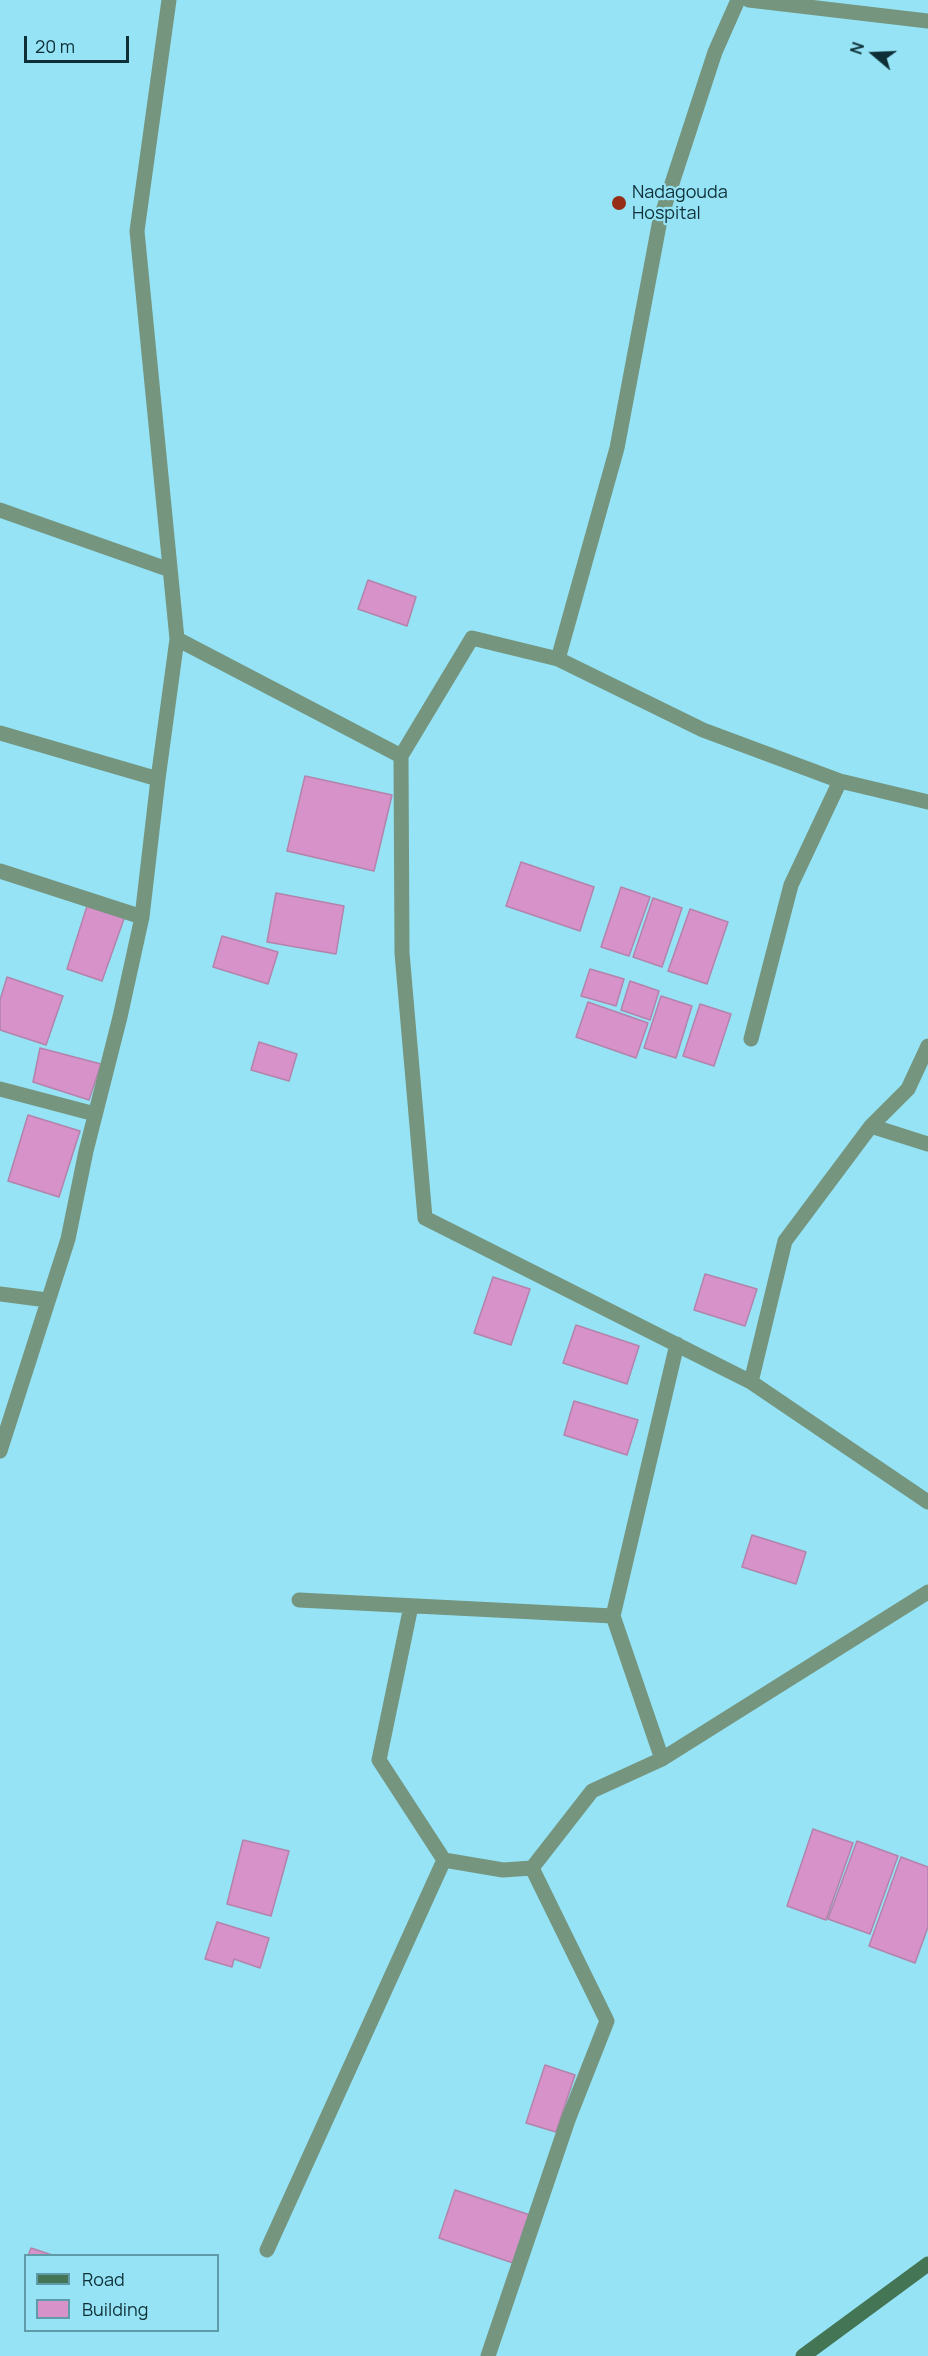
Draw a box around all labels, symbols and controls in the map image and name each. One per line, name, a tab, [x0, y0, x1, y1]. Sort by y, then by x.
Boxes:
scale bar	[27, 24, 132, 62]
north arrow	[844, 24, 904, 84]
text: 20 m	[35, 34, 75, 58]
text: N	[845, 39, 869, 57]
place label: Nadagouda Hospital	[632, 182, 728, 224]
marker: Nadagouda Hospital	[610, 194, 628, 212]
legend	[24, 2254, 219, 2332]
text: Road	[82, 2267, 125, 2291]
text: Building	[82, 2297, 148, 2321]

